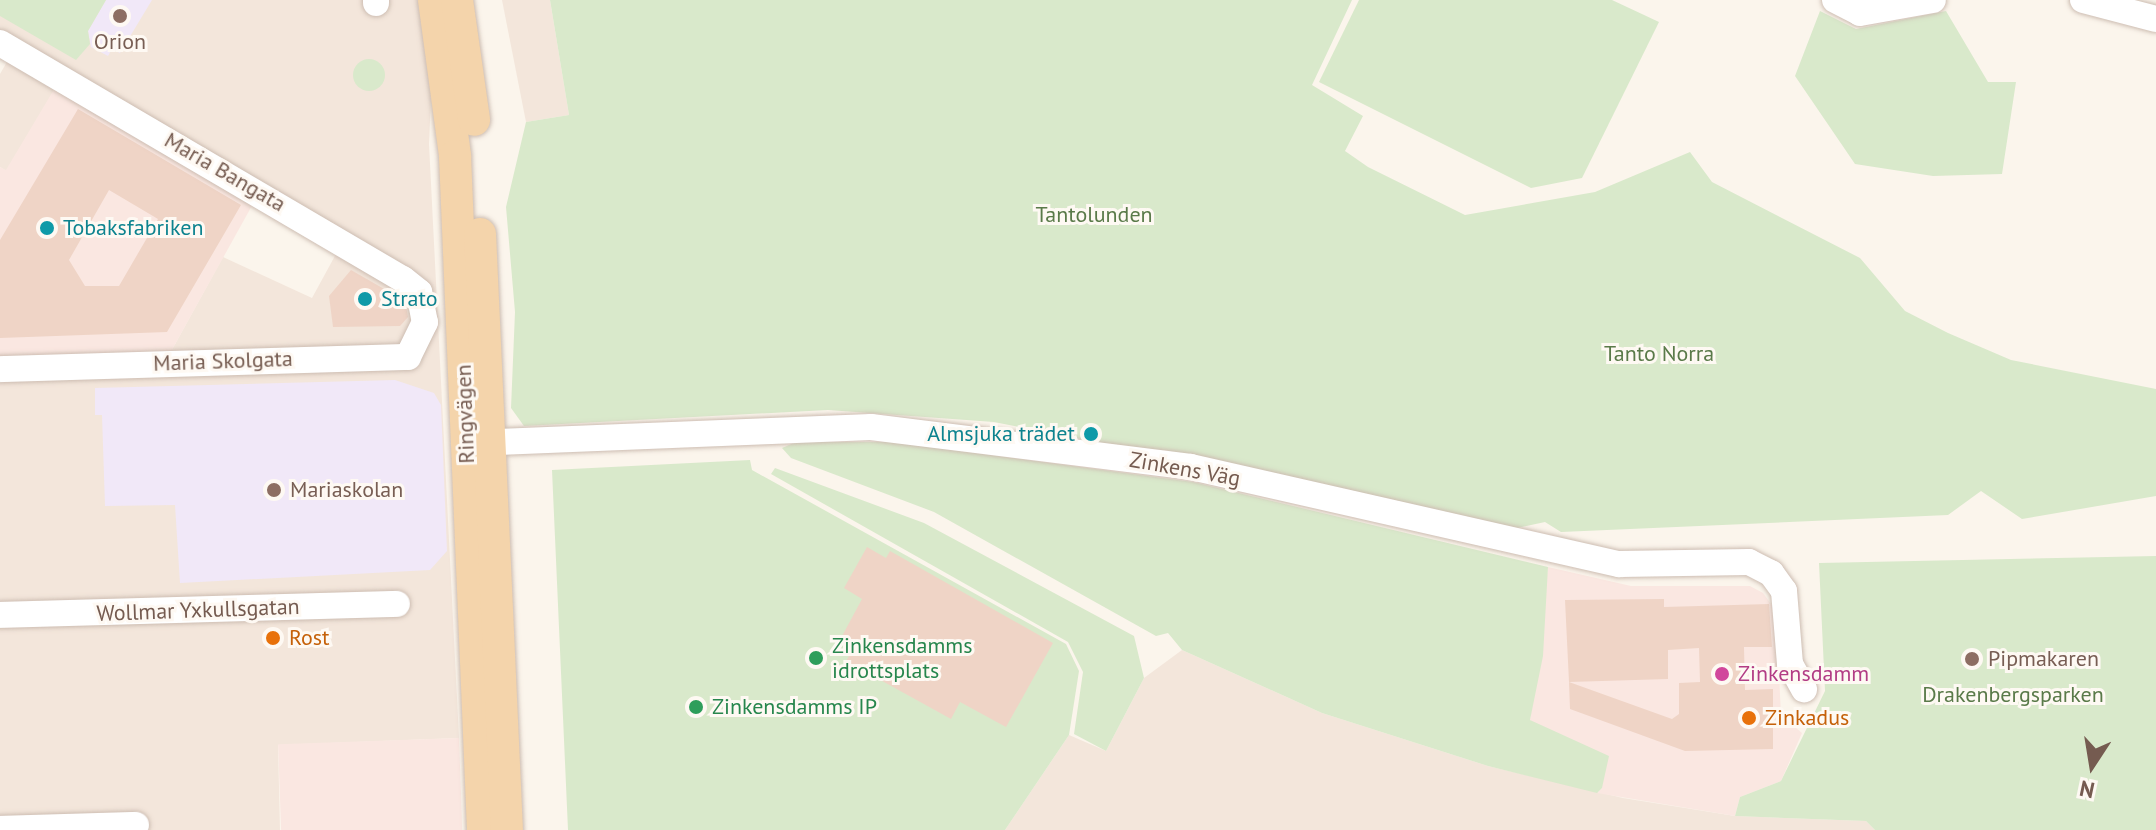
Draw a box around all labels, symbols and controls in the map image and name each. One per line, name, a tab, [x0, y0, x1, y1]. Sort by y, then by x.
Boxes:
marker: Orion	[111, 7, 129, 25]
place label: Orion	[94, 29, 146, 55]
street label: Maria Bangata	[160, 127, 290, 217]
park label: Tantolunden	[1035, 202, 1153, 228]
place label: Tobaksfabriken	[63, 215, 203, 241]
marker: Tobaksfabriken	[38, 219, 56, 237]
place label: Strato	[381, 286, 438, 312]
marker: Strato	[356, 290, 374, 308]
park label: Tanto Norra	[1604, 341, 1714, 367]
street label: Maria Skolgata	[153, 345, 293, 377]
street label: Ringvägen	[450, 364, 480, 464]
place label: Almsjuka trädet	[927, 421, 1075, 447]
marker: Almsjuka trädet	[1082, 425, 1100, 443]
street label: Zinkens Väg	[1127, 446, 1243, 492]
place label: Mariaskolan	[290, 477, 403, 503]
marker: Mariaskolan	[265, 481, 283, 499]
street label: Wollmar Yxkullsgatan	[96, 593, 300, 627]
place label: Rost	[289, 625, 330, 651]
marker: Rost	[264, 629, 282, 647]
place label: Zinkensdamms idrottsplats	[832, 632, 972, 684]
place label: Pipmakaren	[1988, 646, 2099, 672]
marker: Zinkensdamms idrottsplats	[807, 649, 825, 667]
marker: Pipmakaren	[1963, 650, 1981, 668]
place label: Zinkensdamm	[1738, 661, 1869, 687]
marker: Zinkensdamm	[1713, 665, 1731, 683]
park label: Drakenbergsparken	[1922, 682, 2104, 708]
place label: Zinkensdamms IP	[712, 694, 877, 720]
marker: Zinkensdamms IP	[687, 698, 705, 716]
place label: Zinkadus	[1765, 705, 1849, 731]
marker: Zinkadus	[1740, 709, 1758, 727]
north arrow	[2052, 726, 2132, 806]
text: N	[2077, 774, 2097, 805]

